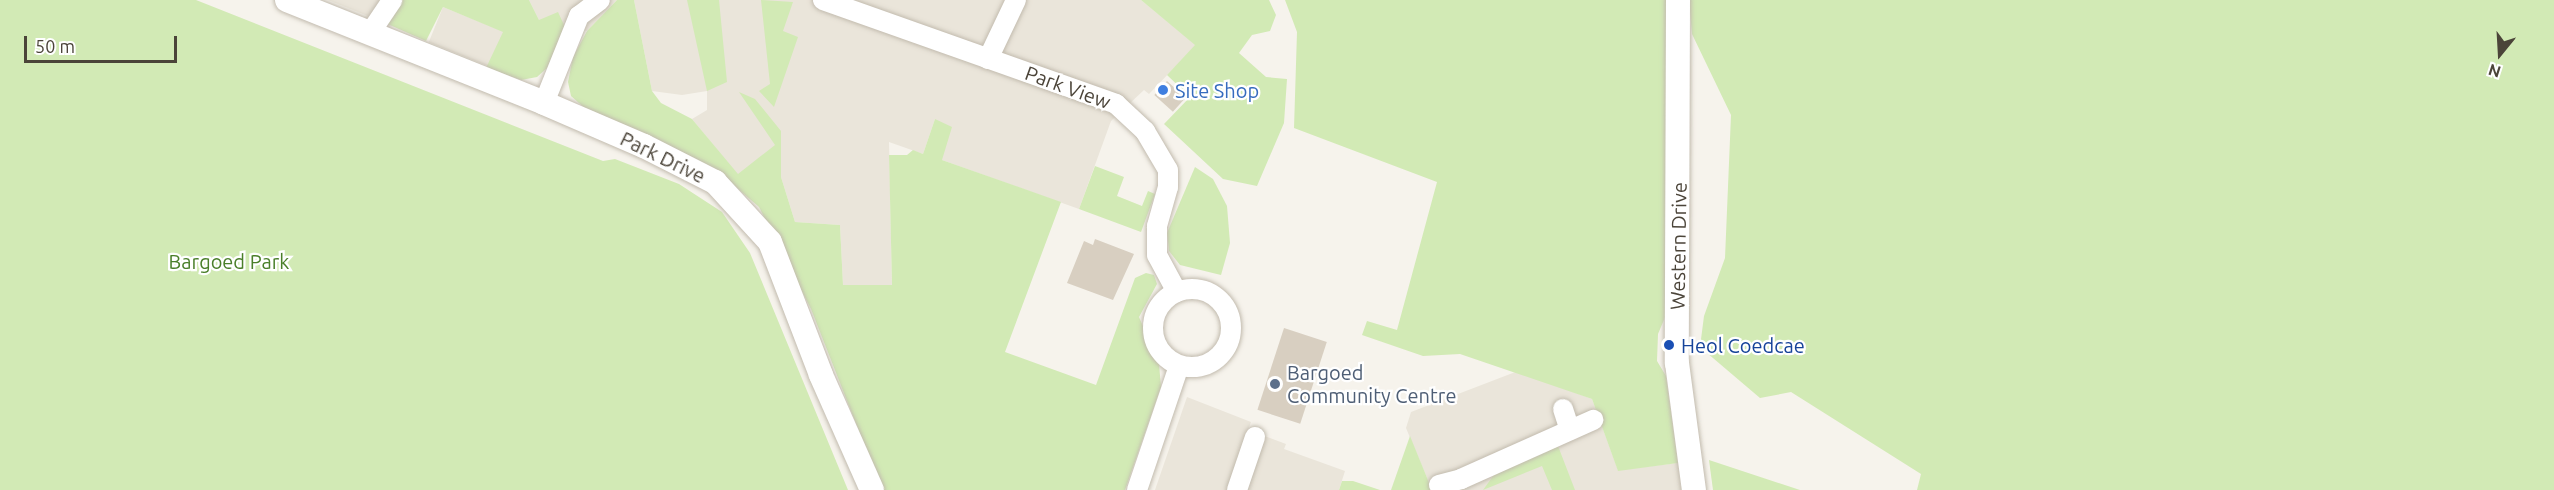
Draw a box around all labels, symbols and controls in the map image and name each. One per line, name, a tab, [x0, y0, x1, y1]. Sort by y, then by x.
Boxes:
scale bar	[27, 24, 180, 62]
north arrow	[2470, 24, 2530, 84]
text: 50 m	[35, 36, 75, 56]
street label: Park View	[1022, 60, 1114, 114]
text: N	[2486, 61, 2503, 82]
place label: Site Shop	[1175, 78, 1259, 102]
marker: Site Shop	[1156, 83, 1170, 97]
street label: Park Drive	[617, 126, 709, 188]
street label: Western Drive	[1665, 182, 1691, 310]
park label: Bargoed Park	[169, 249, 289, 273]
place label: Heol Coedcae	[1681, 333, 1805, 357]
marker: Heol Coedcae	[1662, 338, 1676, 352]
place label: Bargoed Community Centre	[1287, 360, 1456, 407]
marker: Bargoed Community Centre	[1268, 377, 1282, 391]

